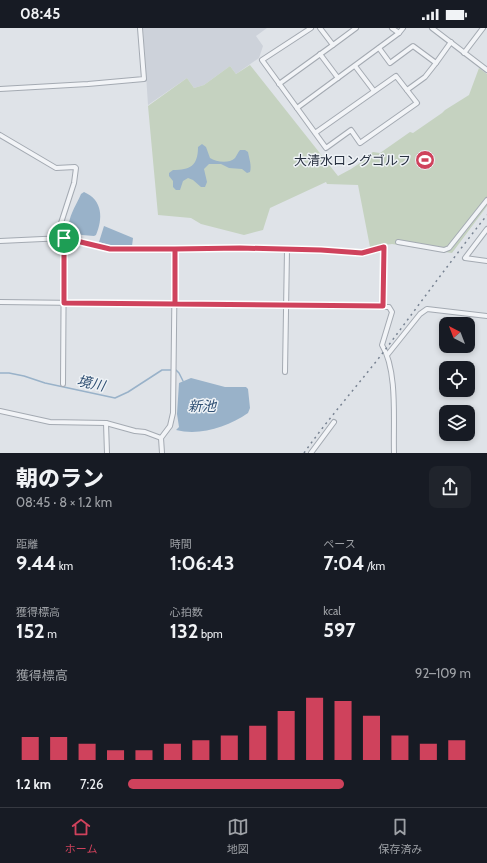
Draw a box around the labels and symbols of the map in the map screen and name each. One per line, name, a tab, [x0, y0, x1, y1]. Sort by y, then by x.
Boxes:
sports icon: 大清水ロングゴルフ	[414, 149, 436, 171]
place label: 大清水ロングゴルフ	[294, 152, 411, 168]
pin	[47, 221, 81, 255]
north arrow	[439, 317, 475, 353]
water label: 境川	[75, 371, 109, 395]
water label: 新池	[188, 397, 218, 415]

